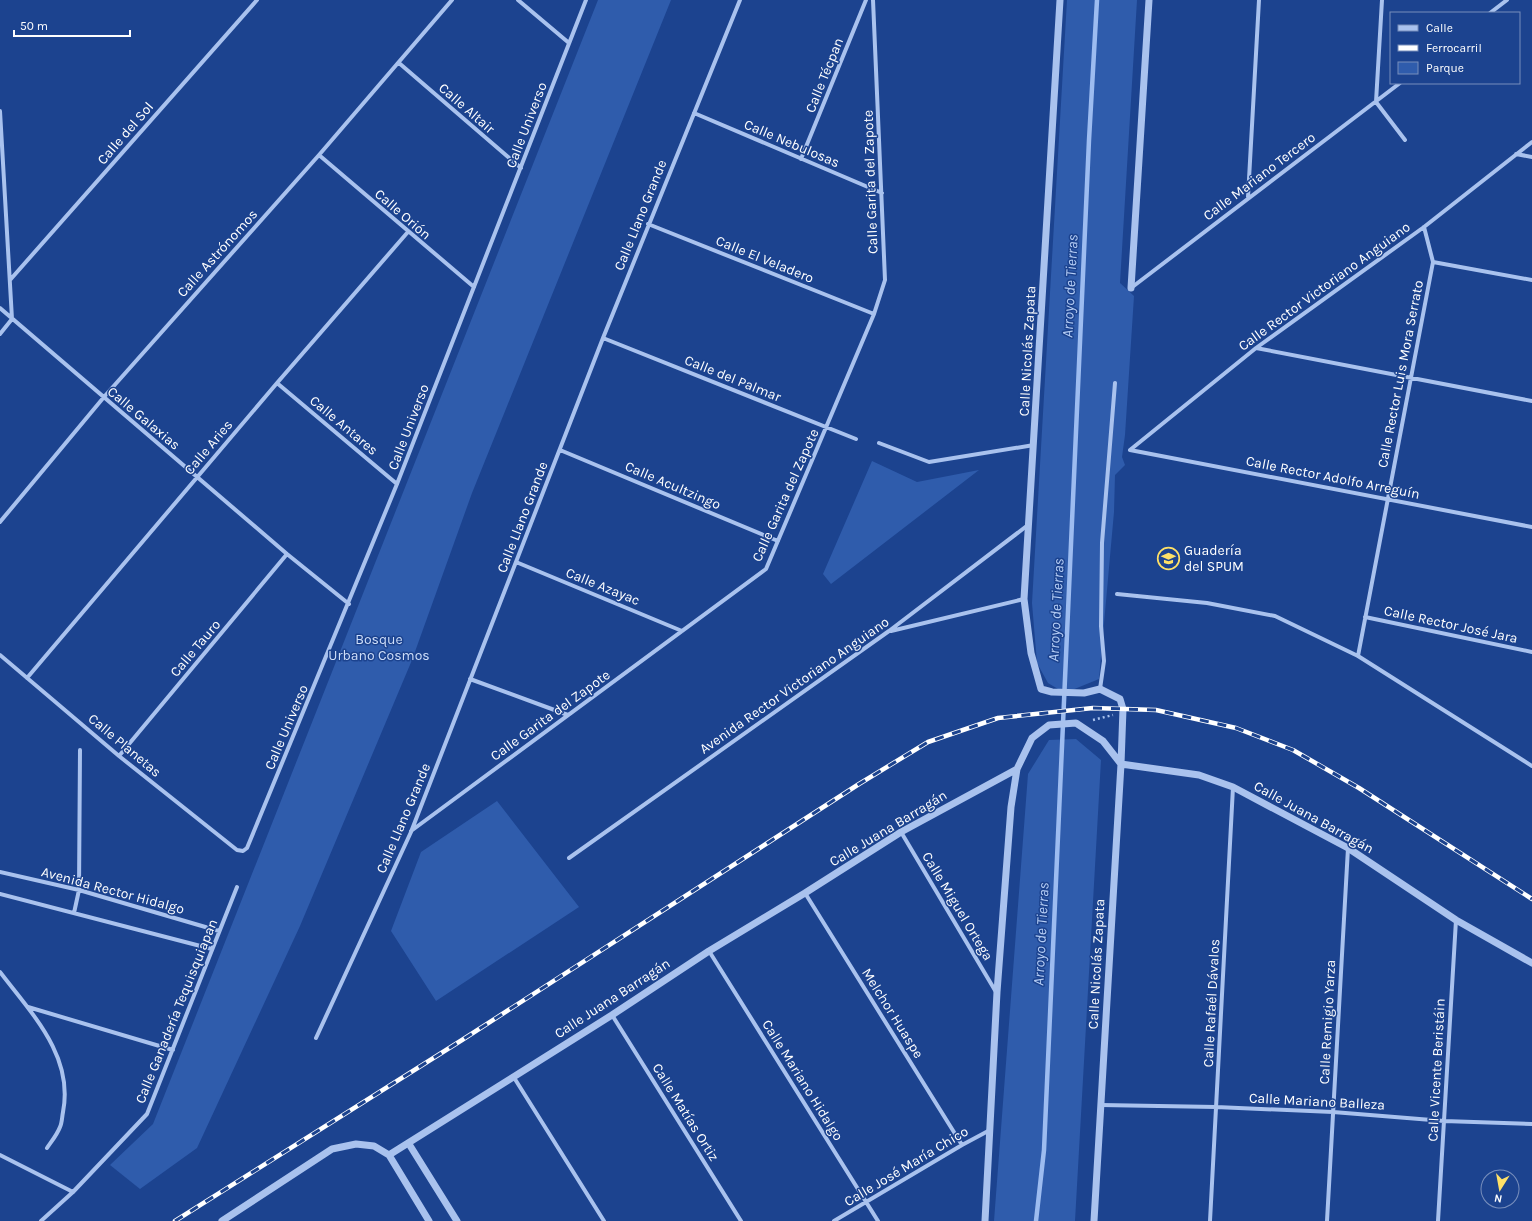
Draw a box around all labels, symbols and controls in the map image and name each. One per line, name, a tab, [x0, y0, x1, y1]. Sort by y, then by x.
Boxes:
scale bar	[14, 12, 130, 38]
legend	[1390, 12, 1520, 84]
text: 50 m	[20, 19, 48, 33]
text: Calle	[1426, 21, 1453, 35]
street label: Calle Técpan	[802, 35, 847, 115]
text: Ferrocarril	[1426, 41, 1482, 55]
text: Parque	[1426, 61, 1464, 75]
street label: Calle Altair	[435, 79, 499, 138]
street label: Calle Universo	[502, 80, 551, 171]
street label: Calle del Sol	[94, 99, 157, 168]
street label: Calle Garita del Zapote	[859, 110, 882, 254]
street label: Calle Nebulosas	[741, 116, 842, 171]
street label: Calle Mariano Tercero	[1200, 129, 1319, 224]
street label: Calle Llano Grande	[610, 157, 670, 273]
street label: Calle Orión	[371, 185, 434, 243]
street label: Calle Astrónomos	[174, 206, 261, 301]
street label: Calle Rector Victoriano Anguiano	[1235, 218, 1414, 355]
street label: Calle El Veladero	[713, 232, 816, 287]
water label: Arroyo de Tierras	[1058, 234, 1082, 338]
street label: Calle Rector Luis Mora Serrato	[1374, 279, 1427, 469]
street label: Calle Nicolás Zapata	[1016, 285, 1039, 417]
street label: Calle del Palmar	[682, 351, 784, 406]
street label: Calle Universo	[384, 382, 433, 473]
street label: Calle Galaxias	[104, 383, 183, 454]
street label: Calle Antares	[306, 392, 381, 459]
street label: Calle Aries	[181, 416, 236, 478]
street label: Calle Garita del Zapote	[748, 426, 822, 564]
street label: Calle Rector Adolfo Arreguín	[1244, 452, 1421, 503]
street label: Calle Acultzingo	[622, 458, 723, 513]
street label: Calle Llano Grande	[493, 459, 552, 575]
place label: Guadería del SPUM	[1184, 542, 1244, 575]
school or university icon: Guadería del SPUM	[1155, 545, 1181, 571]
water label: Arroyo de Tierras	[1044, 558, 1068, 662]
street label: Calle Azayac	[563, 564, 642, 609]
street label: Calle Rector José Jara	[1383, 602, 1519, 647]
street label: Avenida Rector Victoriano Anguiano	[696, 613, 892, 758]
street label: Calle Tauro	[167, 616, 224, 680]
park label: Bosque Urbano Cosmos	[328, 631, 430, 664]
street label: Calle Garita del Zapote	[487, 666, 614, 765]
street label: Calle Universo	[261, 682, 312, 772]
street label: Calle Planetas	[85, 710, 165, 781]
street label: Calle Llano Grande	[373, 761, 434, 876]
street label: Calle Juana Barragán	[1251, 777, 1377, 857]
street label: Calle Juana Barragán	[826, 787, 950, 870]
street label: Calle Miguel Ortega	[918, 849, 997, 964]
street label: Avenida Rector Hidalgo	[40, 863, 186, 918]
water label: Arroyo de Tierras	[1029, 882, 1053, 986]
street label: Calle Nicolás Zapata	[1085, 898, 1108, 1030]
street label: Calle Ganadería Tequisquiapan	[132, 916, 221, 1106]
street label: Calle Rafaél Dávalos	[1200, 938, 1223, 1068]
street label: Calle Juana Barragán	[551, 955, 673, 1042]
street label: Calle Remigio Yarza	[1316, 959, 1339, 1085]
street label: Melchor Huaspe	[858, 965, 927, 1061]
street label: Calle Vicente Beristáin	[1424, 998, 1449, 1142]
street label: Calle Mariano Hidalgo	[758, 1017, 847, 1144]
street label: Calle Matías Ortiz	[649, 1060, 723, 1164]
street label: Calle Mariano Balleza	[1248, 1089, 1386, 1114]
street label: Calle José María Chico	[841, 1123, 971, 1210]
north arrow	[1480, 1169, 1520, 1209]
text: N	[1493, 1191, 1503, 1205]

